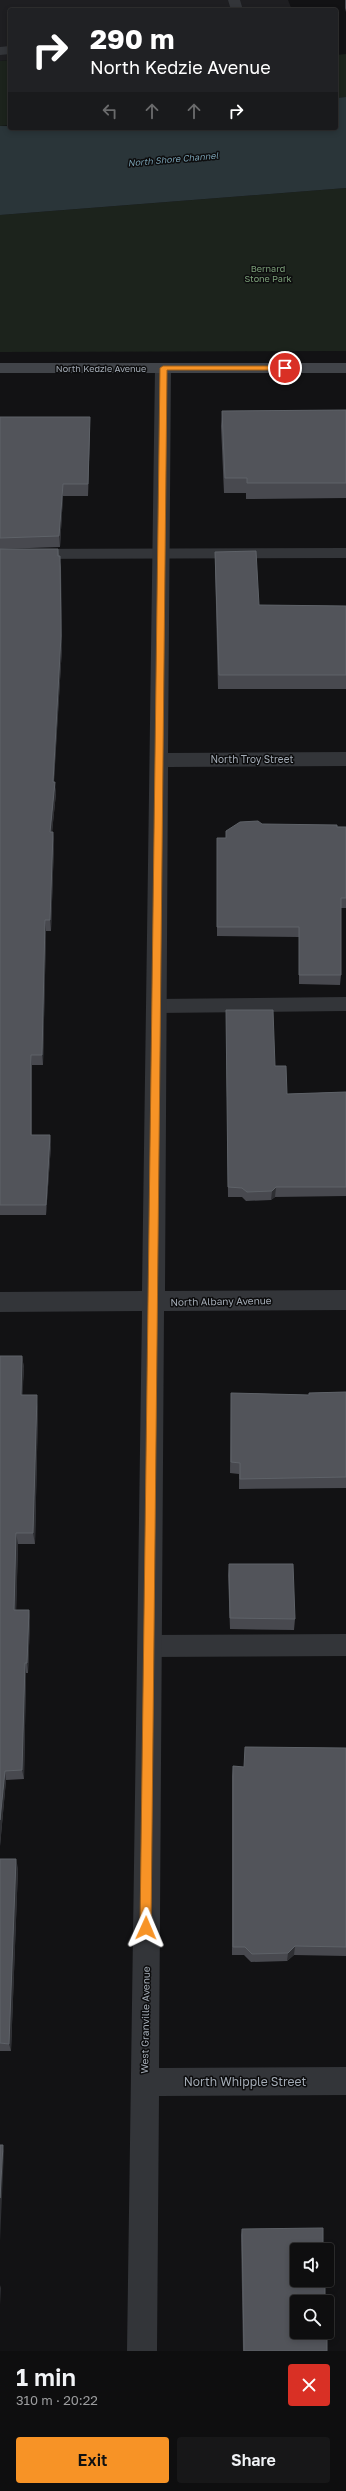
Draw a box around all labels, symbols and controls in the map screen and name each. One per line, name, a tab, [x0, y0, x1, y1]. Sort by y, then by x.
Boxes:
text: 290 m	[90, 22, 175, 55]
icon: right	[24, 24, 76, 76]
text: North Kedzie Avenue	[90, 56, 271, 78]
icon: left	[99, 100, 121, 122]
icon: ahead	[141, 100, 163, 122]
icon: ahead	[183, 100, 205, 122]
icon: right	[225, 100, 247, 122]
water label: North Shore Channel	[127, 149, 220, 168]
park label: Bernard Stone Park	[244, 263, 292, 284]
pin	[268, 351, 302, 385]
icon: arrive	[274, 357, 296, 379]
street label: North Kedzie Avenue	[56, 363, 146, 374]
street label: North Troy Street	[211, 753, 293, 765]
street label: North Albany Avenue	[170, 1294, 272, 1308]
position arrow	[125, 1907, 167, 1949]
street label: West Granville Avenue	[138, 1966, 152, 2074]
street label: North Whipple Street	[184, 2074, 306, 2089]
map controls	[290, 2243, 334, 2339]
button: sound	[290, 2243, 334, 2287]
button: search	[290, 2295, 334, 2339]
text: 1 min	[16, 2362, 76, 2391]
button: close	[288, 2364, 330, 2406]
text: 310 m · 20:22	[16, 2392, 98, 2408]
button: Exit	[16, 2437, 169, 2483]
button: Share	[177, 2437, 330, 2483]

